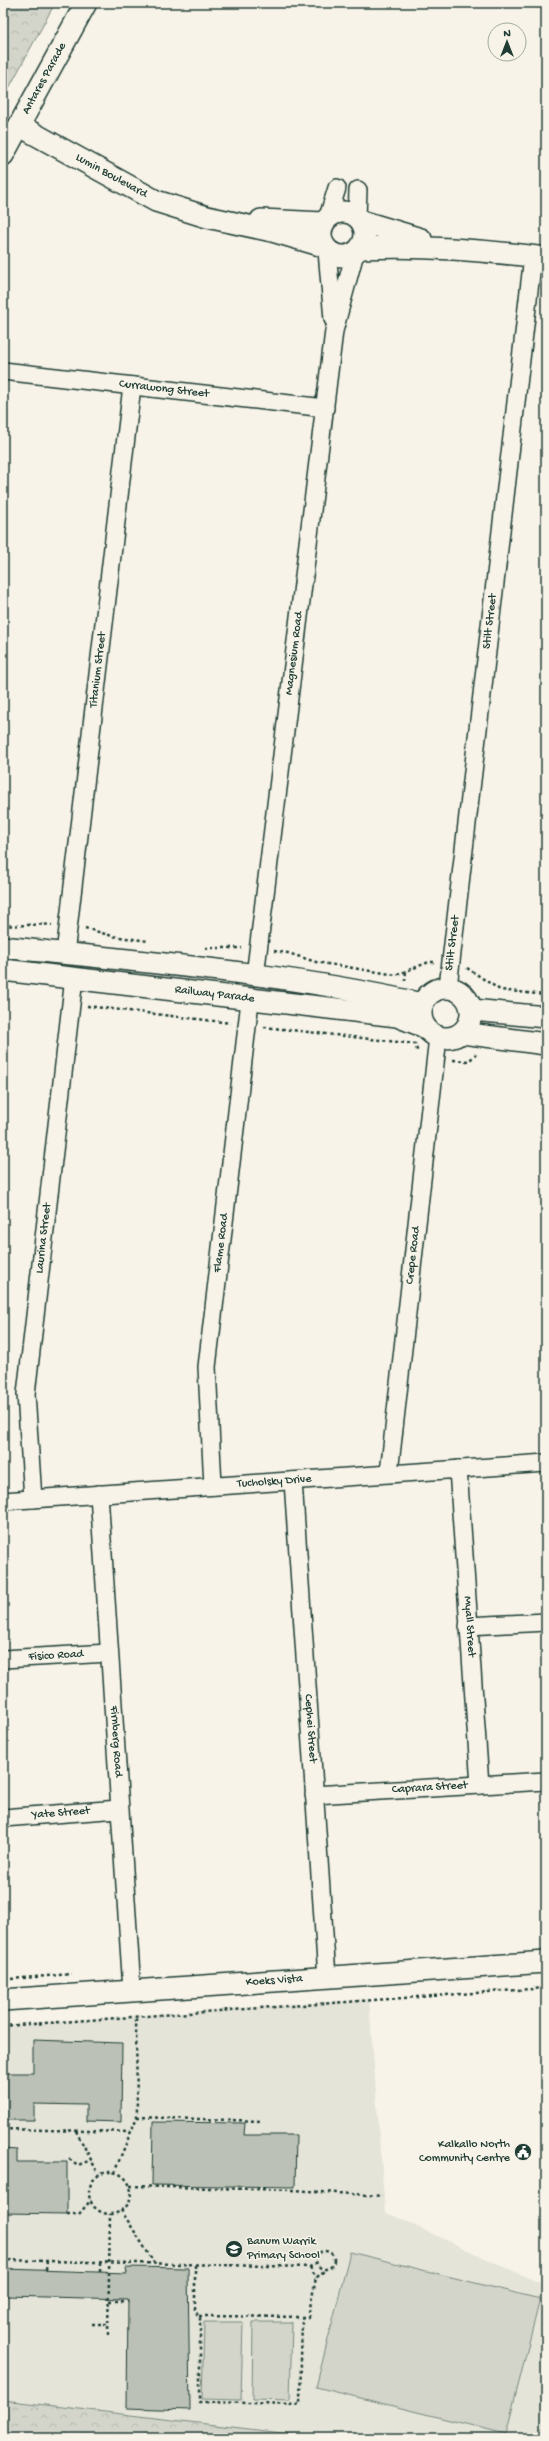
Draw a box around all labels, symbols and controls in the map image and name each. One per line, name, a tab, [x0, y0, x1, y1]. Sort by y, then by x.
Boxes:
north arrow	[487, 22, 527, 62]
text: N	[503, 28, 511, 40]
street label: Antares Parade	[19, 40, 70, 117]
street label: Lumin Boulevard	[73, 151, 150, 202]
street label: Currawong Street	[118, 377, 211, 402]
street label: Stilt Street	[480, 592, 501, 650]
street label: Magnesium Road	[282, 610, 307, 696]
street label: Titanium Street	[87, 630, 110, 710]
street label: Stilt Street	[443, 914, 463, 972]
street label: Railway Parade	[174, 983, 256, 1006]
street label: Laurina Street	[33, 1201, 55, 1274]
street label: Flame Road	[211, 1212, 232, 1274]
street label: Crepe Road	[403, 1225, 424, 1285]
street label: Tucholsky Drive	[236, 1472, 313, 1492]
street label: Myall Street	[460, 1596, 478, 1659]
street label: Fisico Road	[27, 1647, 85, 1665]
street label: Cephei Street	[301, 1694, 319, 1764]
street label: Firnberg Road	[106, 1704, 125, 1779]
street label: Caprara Street	[392, 1779, 469, 1797]
street label: Yate Street	[30, 1804, 91, 1823]
street label: Koeks Vista	[245, 1972, 304, 1990]
place label: Kalkallo North Community Centre	[419, 2138, 511, 2166]
public building icon: Kalkallo North Community Centre	[513, 2142, 533, 2162]
place label: Banum Warrik Primary School	[246, 2235, 320, 2263]
school or university icon: Banum Warrik Primary School	[224, 2239, 244, 2259]

